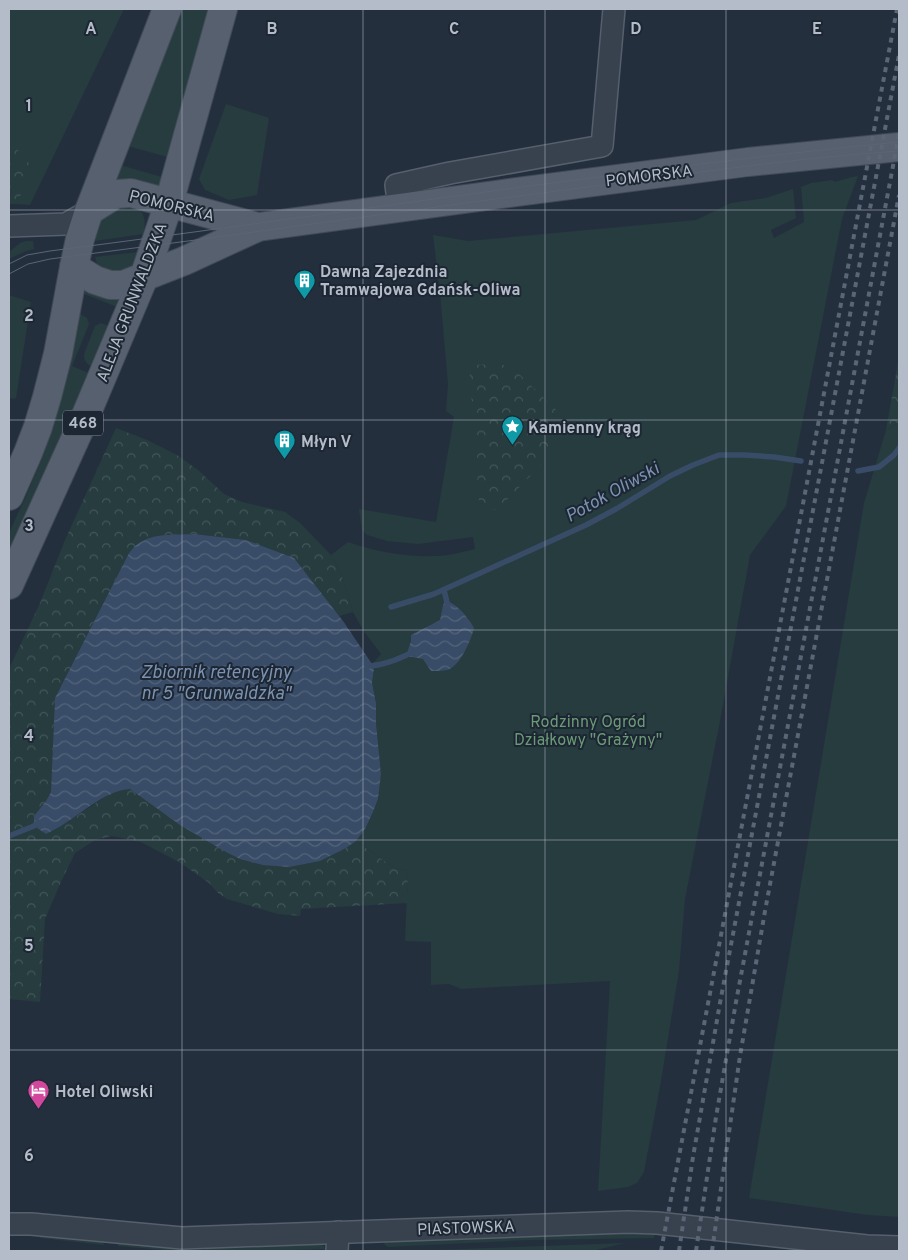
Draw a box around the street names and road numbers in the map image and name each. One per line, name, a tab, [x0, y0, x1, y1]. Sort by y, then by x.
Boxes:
street label: POMORSKA	[605, 162, 694, 192]
street label: POMORSKA	[127, 187, 216, 227]
street label: ALEJA GRUNWALDZKA	[93, 220, 173, 385]
road number: 468	[63, 410, 103, 436]
street label: PIASTOWSKA	[417, 1217, 515, 1241]

